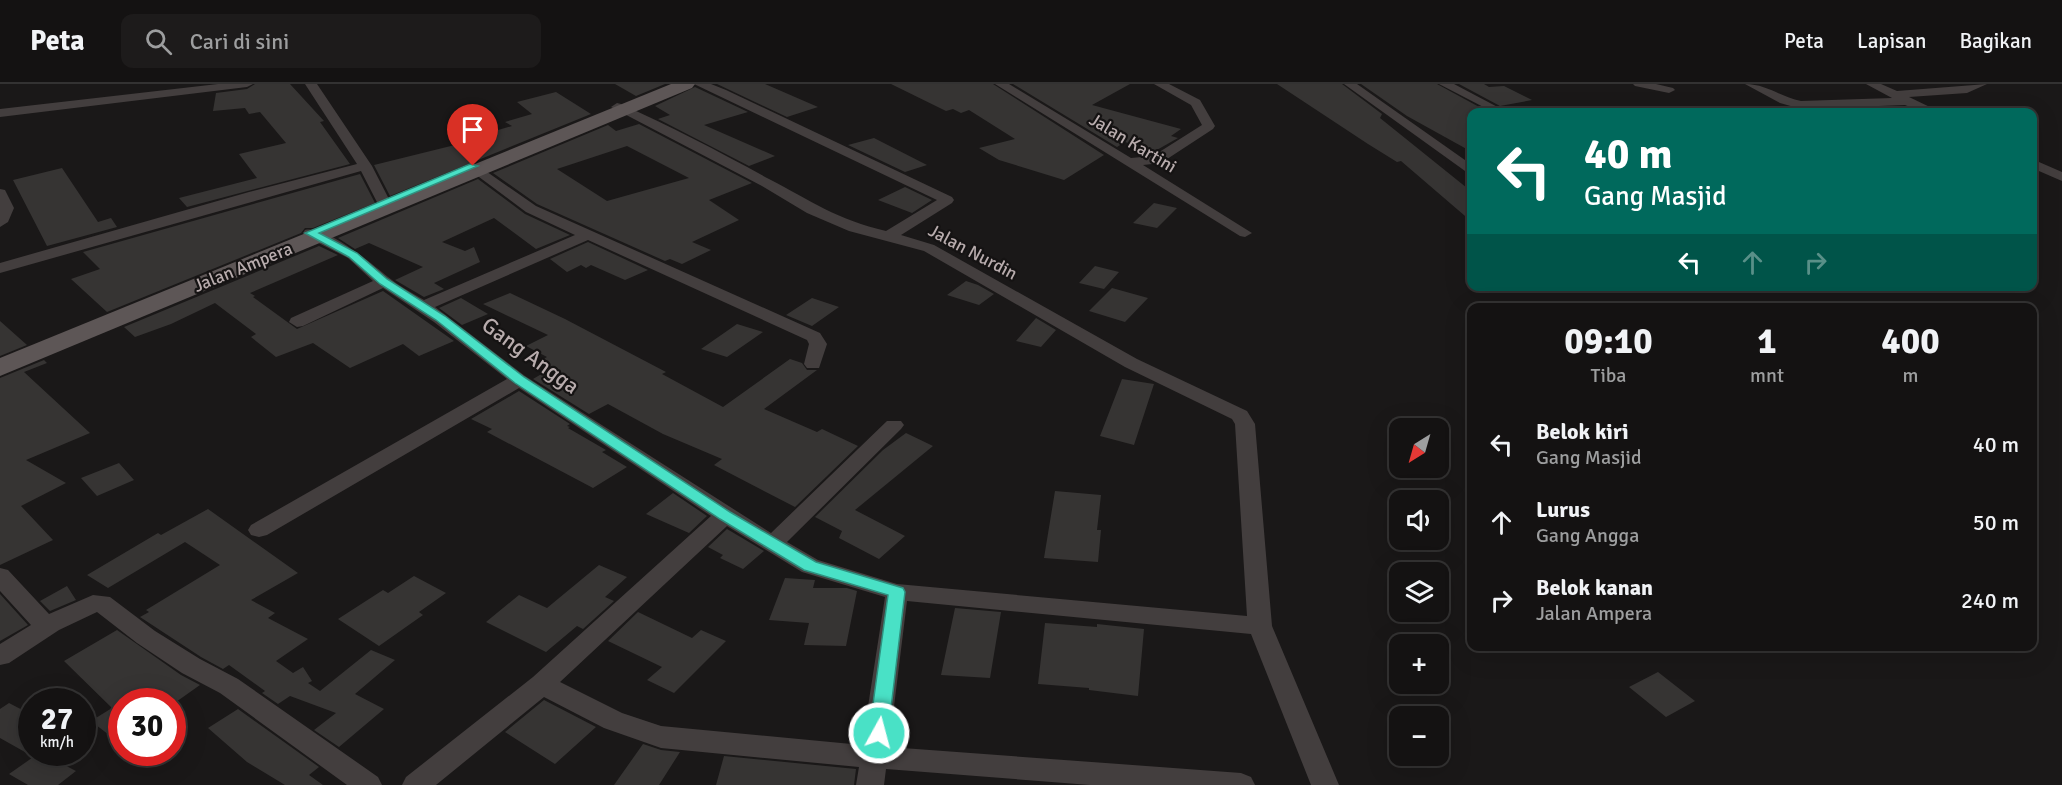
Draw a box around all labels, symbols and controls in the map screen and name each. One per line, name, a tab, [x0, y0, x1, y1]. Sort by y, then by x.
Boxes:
search box	[121, 14, 541, 68]
text: Peta	[30, 24, 85, 58]
icon: search	[142, 25, 175, 58]
text: Cari di sini	[190, 28, 289, 55]
text: Peta	[1784, 28, 1824, 54]
text: Lapisan	[1857, 28, 1926, 54]
text: Bagikan	[1959, 28, 2032, 54]
pin	[447, 104, 498, 166]
street label: Jalan Kartini	[1085, 108, 1181, 178]
icon: arrive	[456, 113, 489, 146]
text: 40 m	[1584, 129, 1673, 180]
icon: left	[1485, 132, 1563, 210]
text: Gang Masjid	[1584, 180, 1726, 213]
street label: Jalan Nurdin	[925, 219, 1021, 285]
street label: Jalan Ampera	[190, 237, 296, 297]
icon: left	[1673, 246, 1706, 279]
icon: ahead	[1736, 246, 1769, 279]
icon: right	[1799, 246, 1832, 279]
street label: Gang Angga	[477, 311, 585, 400]
text: 09:10	[1564, 319, 1653, 364]
text: 1	[1757, 319, 1777, 364]
text: 400	[1881, 319, 1940, 364]
text: Tiba	[1591, 363, 1627, 388]
text: mnt	[1750, 363, 1784, 388]
text: m	[1903, 363, 1918, 388]
north arrow	[1389, 418, 1449, 478]
map controls	[1389, 418, 1449, 766]
text: Belok kiri	[1536, 418, 1629, 445]
icon: left	[1485, 428, 1518, 461]
text: 40 m	[1973, 431, 2019, 458]
text: Gang Masjid	[1536, 445, 1642, 470]
button: sound	[1389, 490, 1449, 550]
text: Lurus	[1536, 496, 1590, 523]
icon: ahead	[1485, 506, 1518, 539]
text: 50 m	[1973, 509, 2019, 536]
text: Gang Angga	[1536, 523, 1639, 548]
button: layers	[1389, 562, 1449, 622]
text: Belok kanan	[1536, 574, 1653, 601]
icon: right	[1485, 584, 1518, 617]
text: 240 m	[1961, 587, 2019, 614]
text: Jalan Ampera	[1536, 601, 1652, 626]
button: +	[1389, 634, 1449, 694]
speed limit sign: 30	[108, 688, 186, 766]
text: 27	[41, 701, 73, 738]
position arrow	[847, 701, 911, 765]
button: −	[1389, 706, 1449, 766]
text: km/h	[40, 733, 74, 751]

